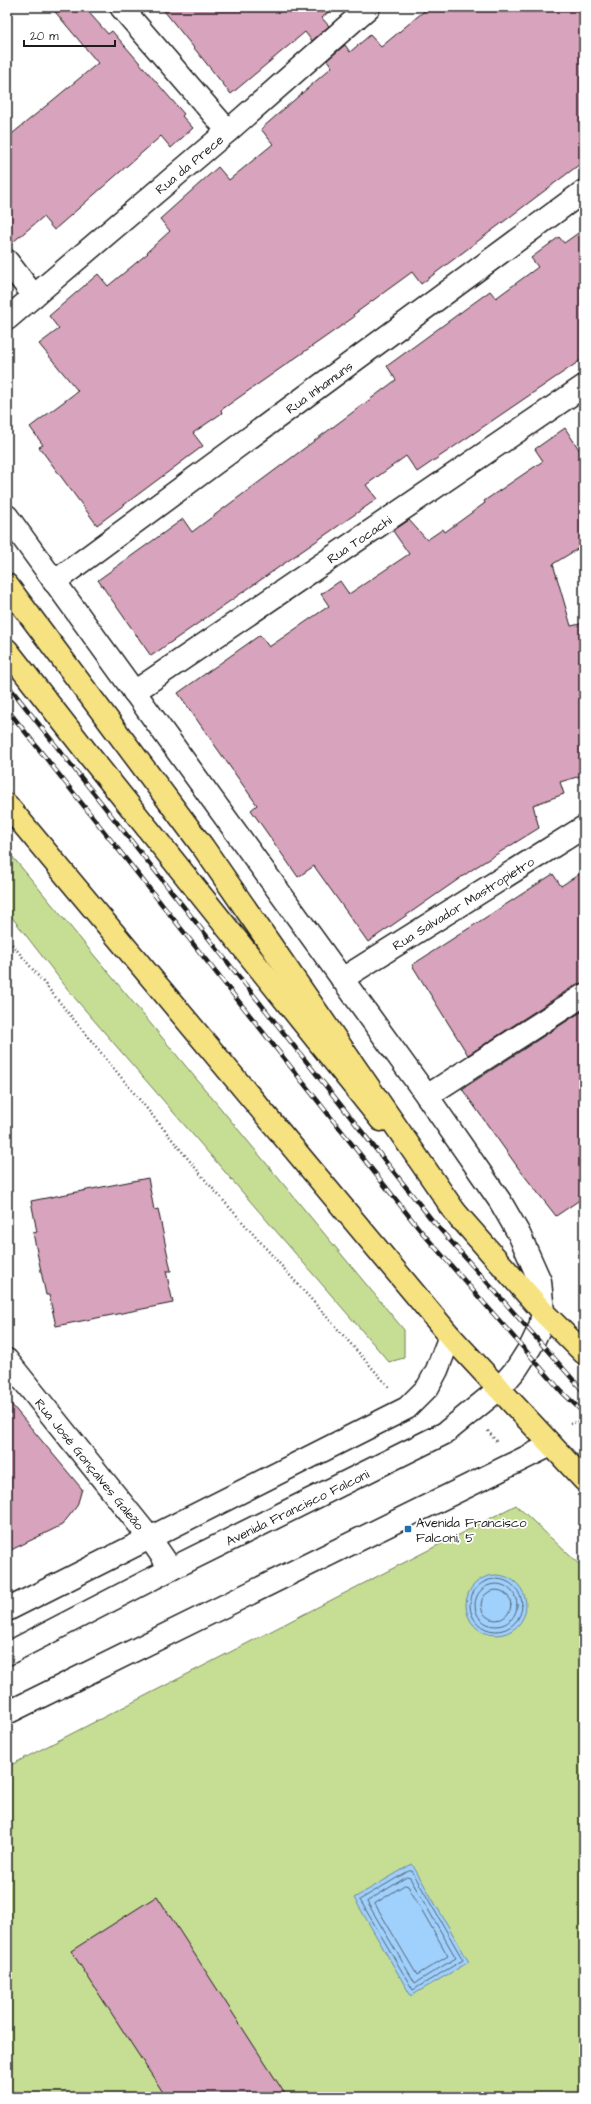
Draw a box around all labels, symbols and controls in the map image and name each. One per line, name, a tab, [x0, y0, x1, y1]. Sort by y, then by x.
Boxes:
scale bar	[24, 22, 115, 48]
text: 20 m	[30, 28, 59, 45]
street label: Rua da Prece	[152, 131, 228, 199]
street label: Rua Inhamuns	[282, 357, 357, 418]
street label: Rua Tocachi	[324, 512, 396, 568]
street label: Rua Salvador Mastropietro	[389, 852, 538, 955]
street label: Rua José Gonçalves Galeão	[30, 1395, 148, 1535]
street label: Avenida Francisco Falconi	[223, 1465, 372, 1551]
place label: Avenida Francisco Falconi, 5	[416, 1514, 527, 1547]
marker: Avenida Francisco Falconi, 5	[403, 1524, 413, 1534]

